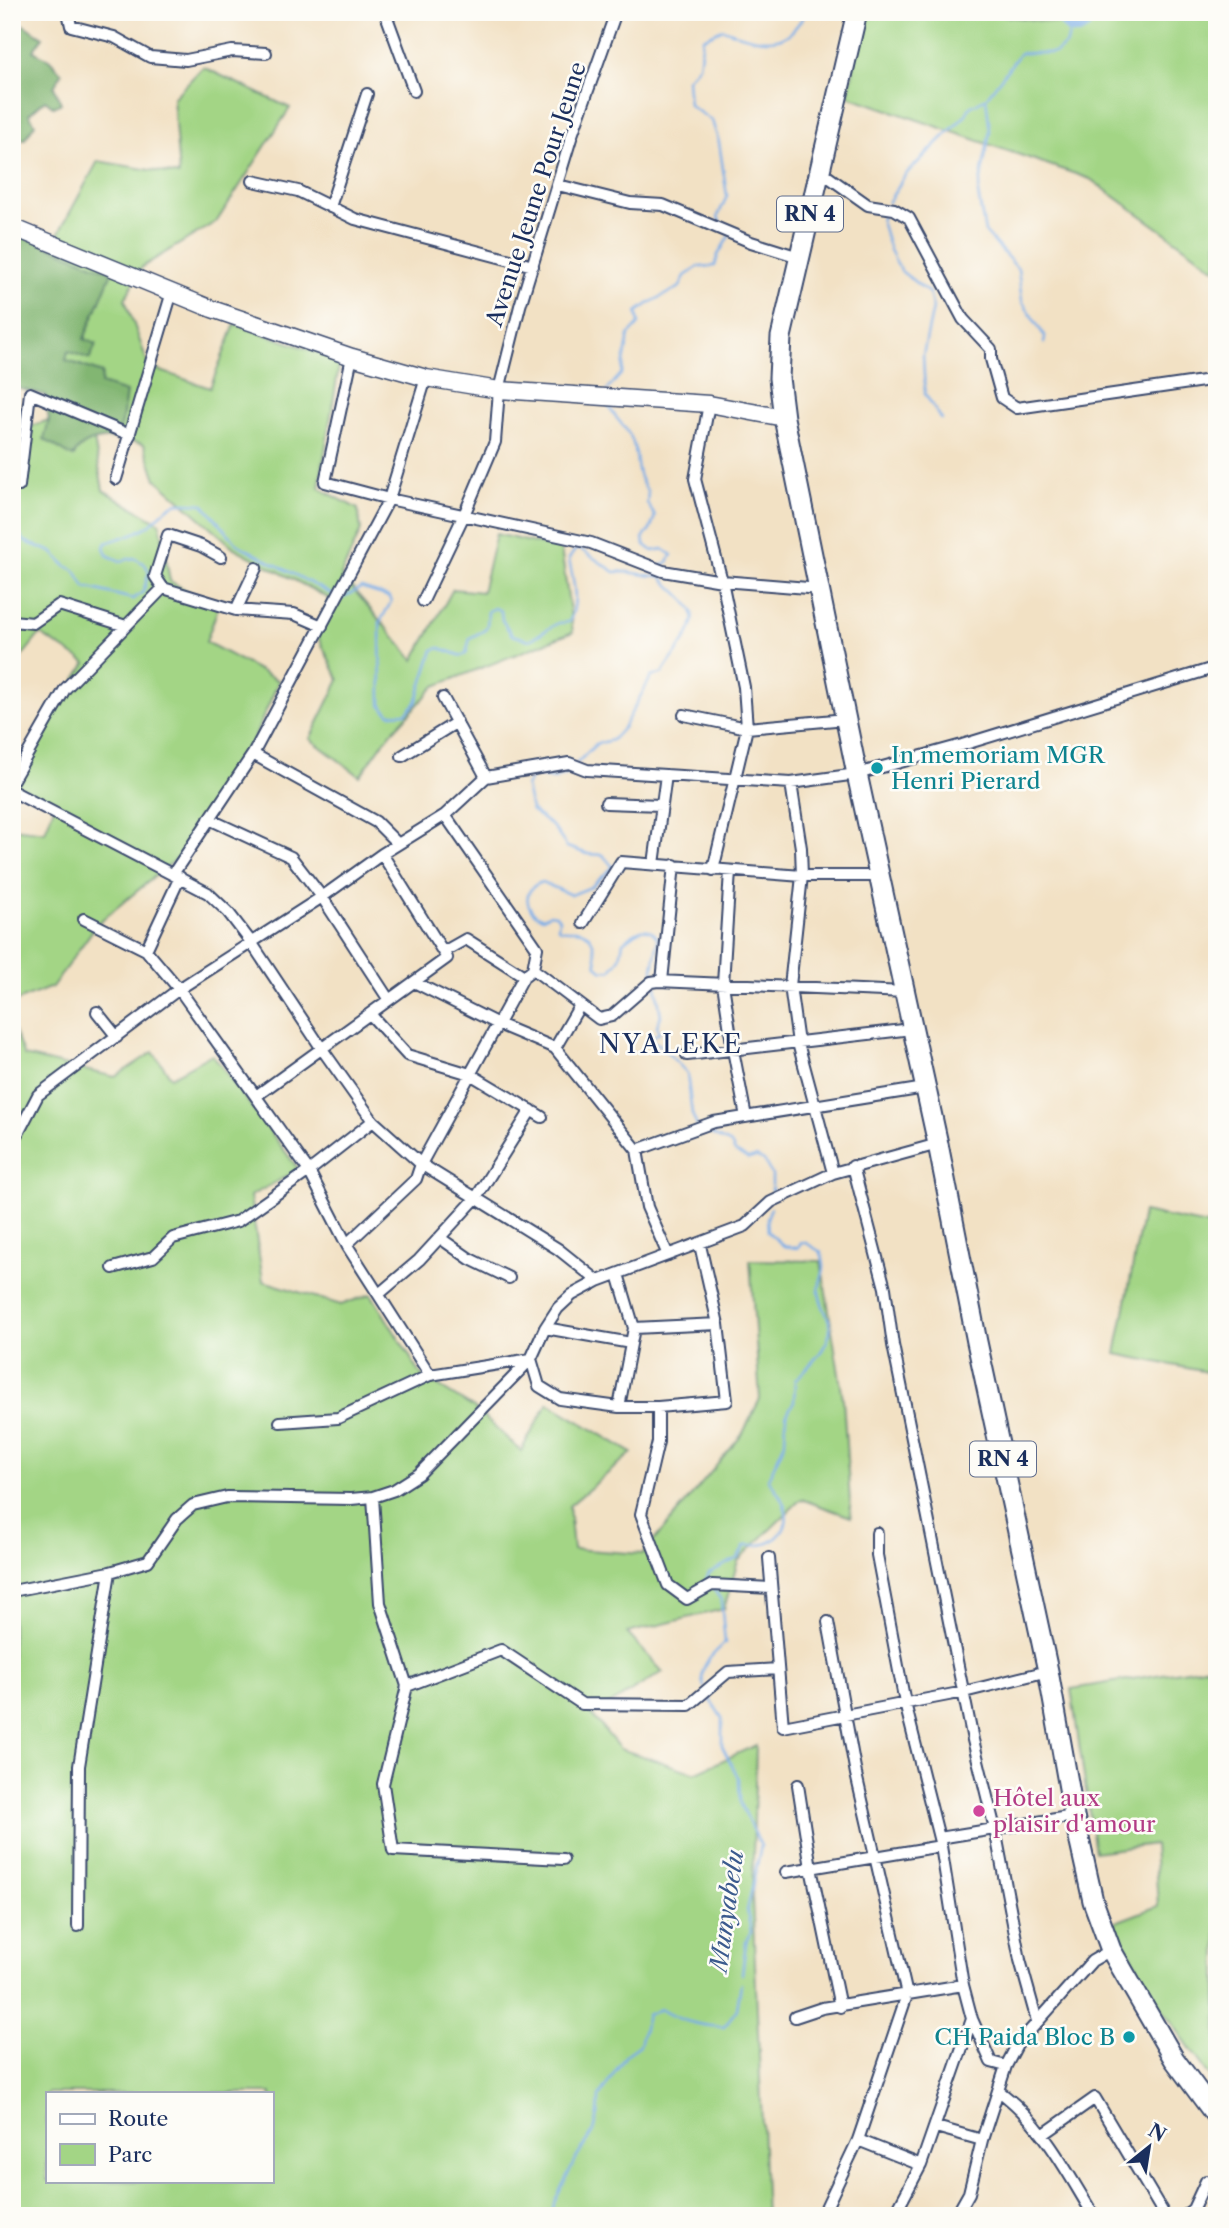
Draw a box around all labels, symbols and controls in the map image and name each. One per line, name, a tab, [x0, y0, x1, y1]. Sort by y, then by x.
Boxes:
street label: Avenue Jeune Pour Jeune	[480, 58, 592, 331]
road number: RN 4	[777, 196, 843, 232]
place label: In memoriam MGR Henri Pierard	[891, 741, 1106, 795]
marker: In memoriam MGR Henri Pierard	[869, 760, 885, 776]
district label: NYALEKE	[599, 1028, 743, 1060]
road number: RN 4	[970, 1442, 1036, 1476]
place label: Hôtel aux plaisir d'amour	[993, 1784, 1156, 1838]
marker: Hôtel aux plaisir d'amour	[971, 1803, 987, 1819]
water label: Munyabelu	[703, 1847, 750, 1977]
place label: CH Paida Bloc B	[934, 2023, 1115, 2051]
marker: CH Paida Bloc B	[1121, 2029, 1137, 2045]
legend	[46, 2092, 273, 2182]
text: Route	[108, 2106, 168, 2131]
north arrow	[1114, 2112, 1184, 2182]
text: N	[1144, 2119, 1170, 2147]
text: Parc	[108, 2142, 152, 2167]

